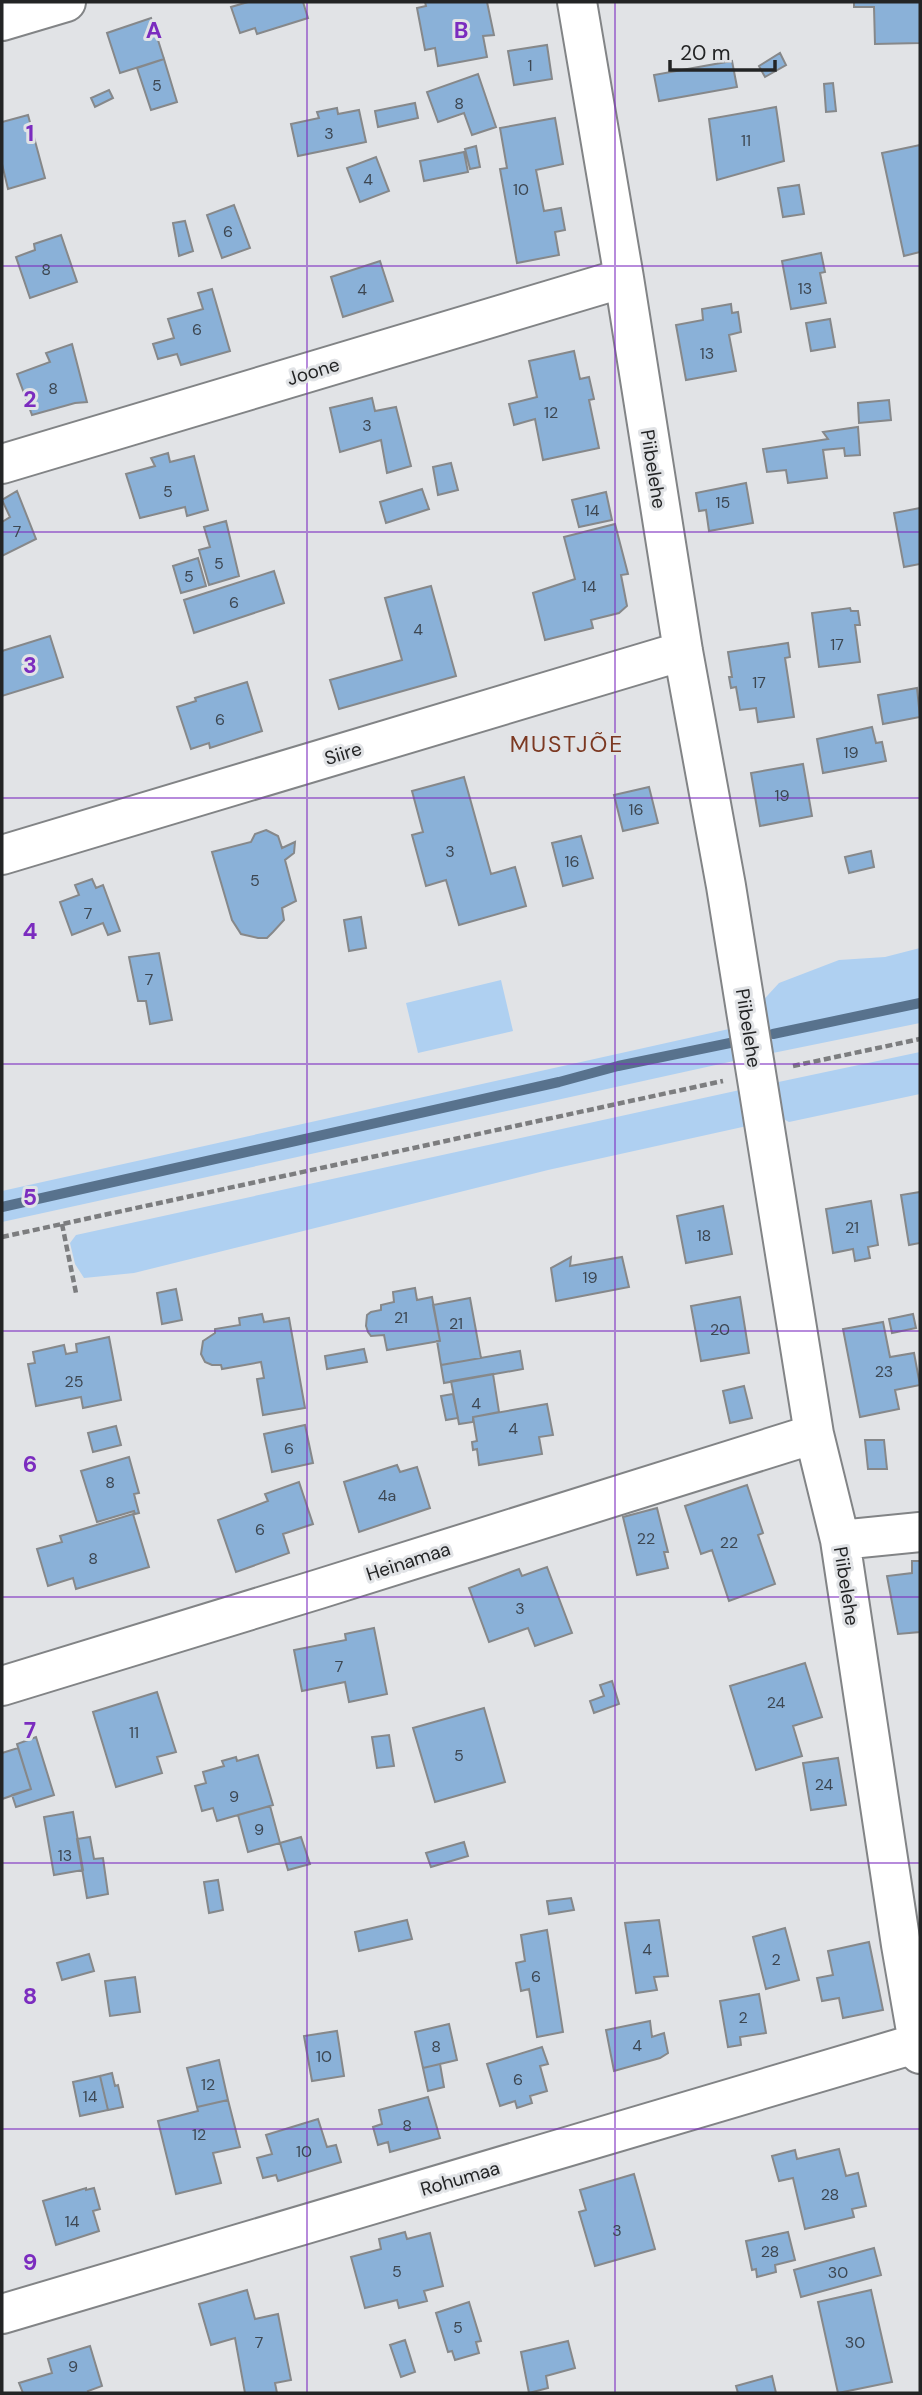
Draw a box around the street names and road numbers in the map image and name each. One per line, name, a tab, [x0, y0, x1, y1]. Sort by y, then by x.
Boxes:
street label: Joone	[284, 352, 343, 391]
street label: Piibelehe	[635, 428, 672, 510]
street label: Siire	[322, 736, 365, 771]
street label: Piibelehe	[730, 987, 767, 1069]
street label: Heinamaa	[363, 1536, 453, 1587]
street label: Piibelehe	[828, 1545, 865, 1627]
street label: Rohumaa	[418, 2155, 503, 2202]

